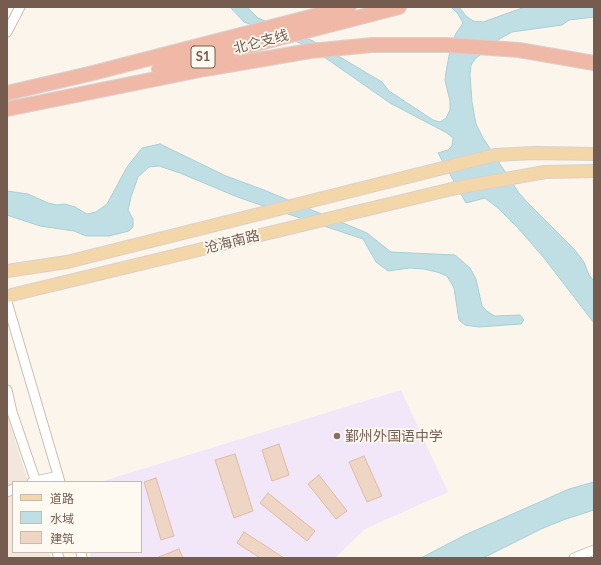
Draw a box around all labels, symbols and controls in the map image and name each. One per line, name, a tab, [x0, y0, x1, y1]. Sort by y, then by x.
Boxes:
street label: 北仑支线	[232, 27, 290, 57]
road number: S1	[191, 46, 215, 68]
street label: 沧海南路	[203, 227, 261, 257]
place label: 鄞州外国语中学	[345, 428, 443, 444]
marker: 鄞州外国语中学	[332, 431, 342, 441]
legend	[12, 481, 142, 553]
text: 道路	[50, 491, 74, 506]
text: 水域	[50, 511, 74, 526]
text: 建筑	[50, 531, 74, 546]

